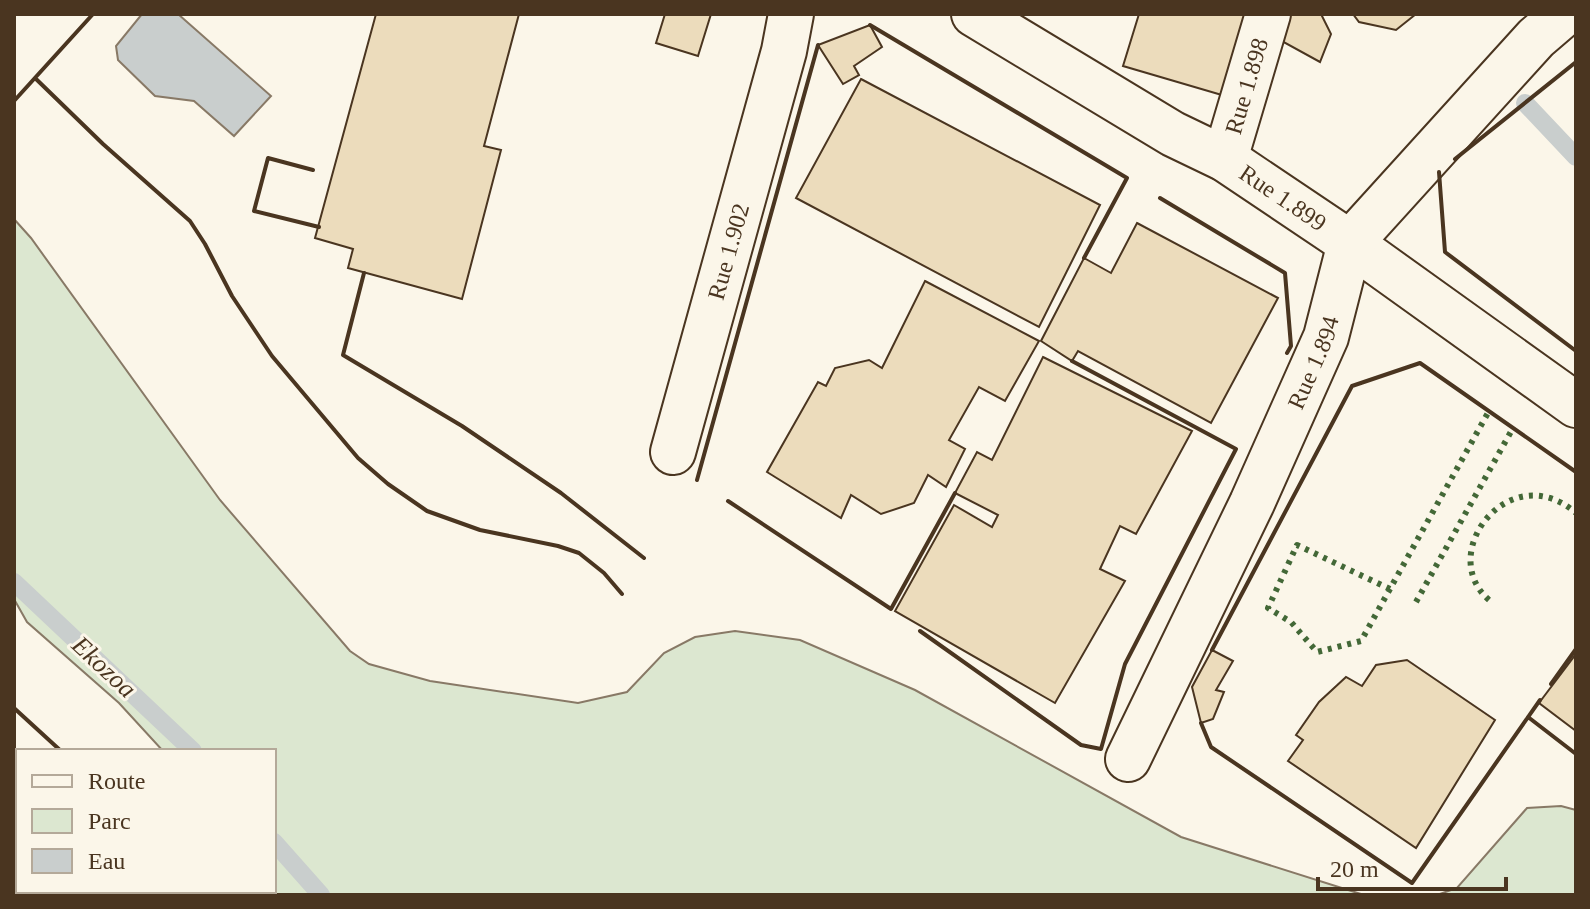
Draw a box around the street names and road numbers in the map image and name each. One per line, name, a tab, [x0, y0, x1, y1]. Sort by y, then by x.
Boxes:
street label: Rue 1.898	[1220, 35, 1273, 137]
street label: Rue 1.899	[1235, 160, 1331, 236]
street label: Rue 1.902	[703, 201, 754, 303]
street label: Rue 1.894	[1283, 313, 1344, 413]

